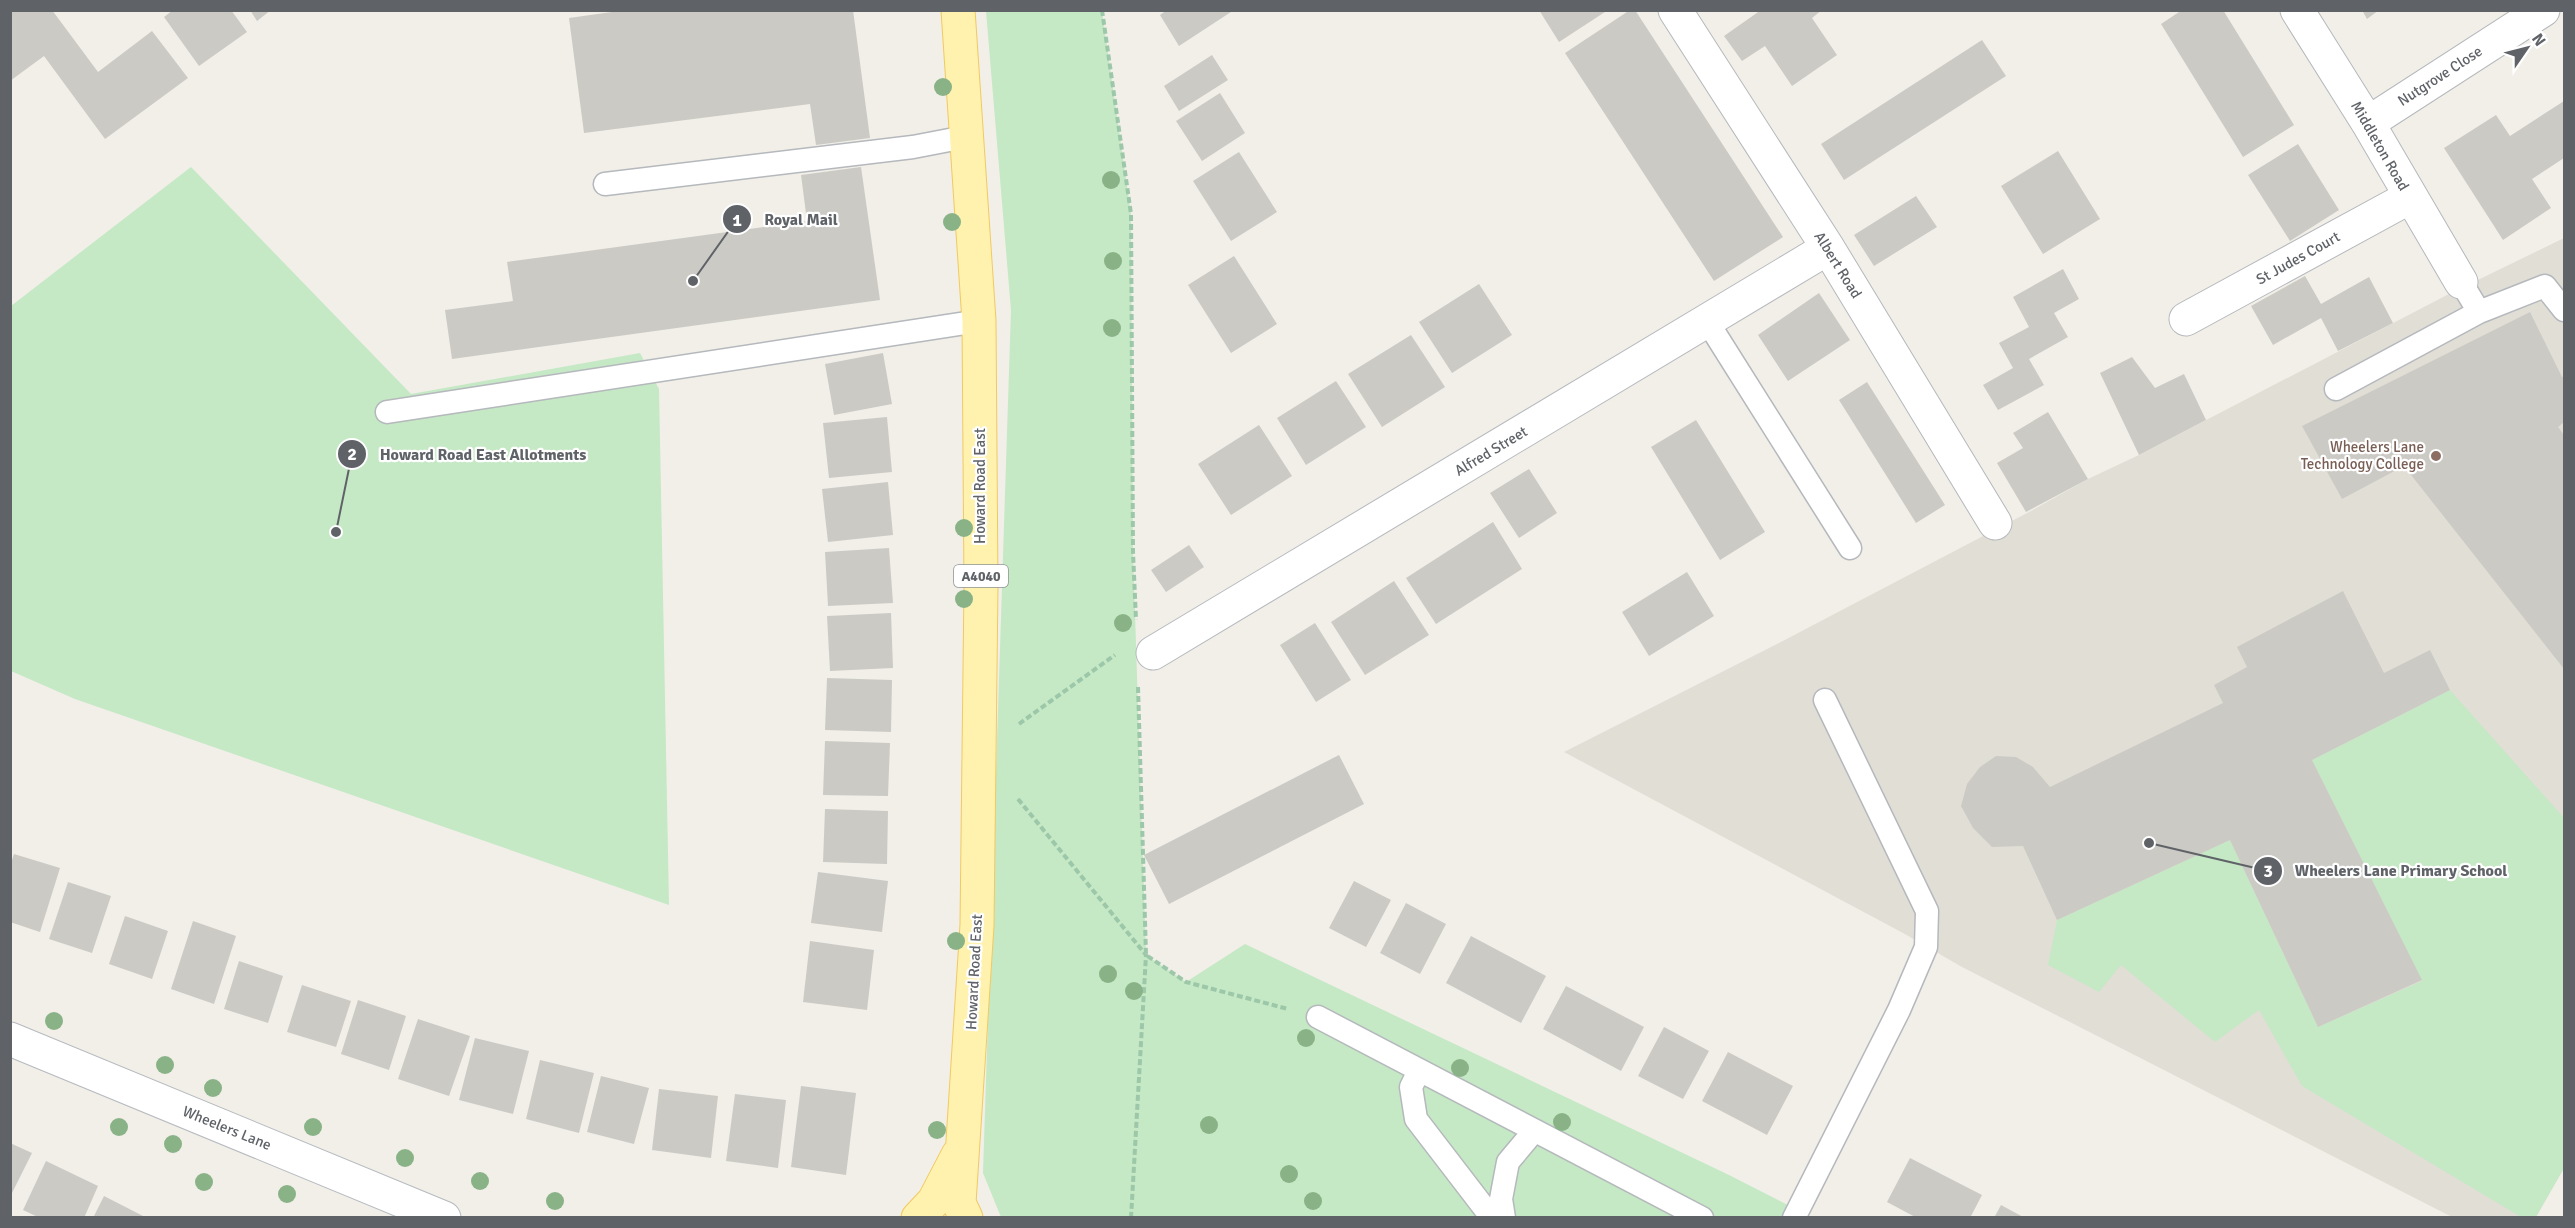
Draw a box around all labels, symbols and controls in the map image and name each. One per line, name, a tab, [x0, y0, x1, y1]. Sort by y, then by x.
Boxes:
north arrow	[2497, 18, 2557, 78]
text: N	[2527, 30, 2550, 50]
street label: Nutgrove Close	[2394, 42, 2486, 110]
street label: Middleton Road	[2347, 98, 2413, 194]
callout: Royal Mail	[722, 202, 850, 236]
text: 1	[732, 209, 742, 231]
text: Royal Mail	[764, 210, 838, 230]
street label: Albert Road	[1810, 228, 1866, 302]
street label: St Judes Court	[2253, 228, 2343, 288]
street label: Alfred Street	[1451, 422, 1531, 480]
street label: Howard Road East	[971, 428, 989, 544]
callout: Howard Road East Allotments	[337, 437, 598, 471]
place label: Wheelers Lane Technology College	[2301, 438, 2424, 473]
text: 2	[347, 443, 357, 465]
text: Howard Road East Allotments	[380, 445, 586, 465]
marker: Wheelers Lane Technology College	[2429, 449, 2443, 463]
road number: A4040	[954, 565, 1008, 587]
callout: Wheelers Lane Primary School	[2253, 854, 2519, 888]
text: 3	[2263, 860, 2273, 882]
text: Wheelers Lane Primary School	[2295, 861, 2507, 881]
street label: Howard Road East	[962, 914, 986, 1030]
street label: Wheelers Lane	[180, 1102, 274, 1154]

